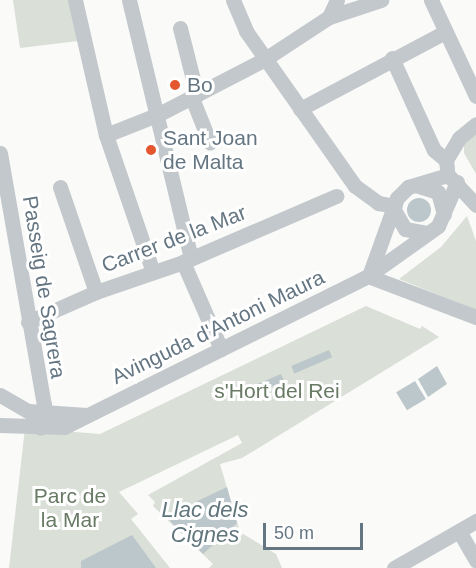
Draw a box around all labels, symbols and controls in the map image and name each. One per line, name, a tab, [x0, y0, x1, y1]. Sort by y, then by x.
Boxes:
place label: Bo	[187, 72, 213, 98]
marker: Bo	[168, 78, 182, 92]
place label: Sant Joan de Malta	[163, 125, 258, 175]
marker: Sant Joan de Malta	[144, 143, 158, 157]
street label: Passeig de Sagrera	[17, 194, 71, 380]
street label: Carrer de la Mar	[98, 200, 250, 278]
street label: Avinguda d'Antoni Maura	[107, 264, 329, 390]
park label: s'Hort del Rei	[214, 378, 340, 404]
park label: Parc de la Mar	[34, 483, 106, 533]
water label: Llac dels Cignes	[162, 496, 248, 548]
scale bar	[266, 511, 366, 549]
text: 50 m	[274, 523, 314, 543]

